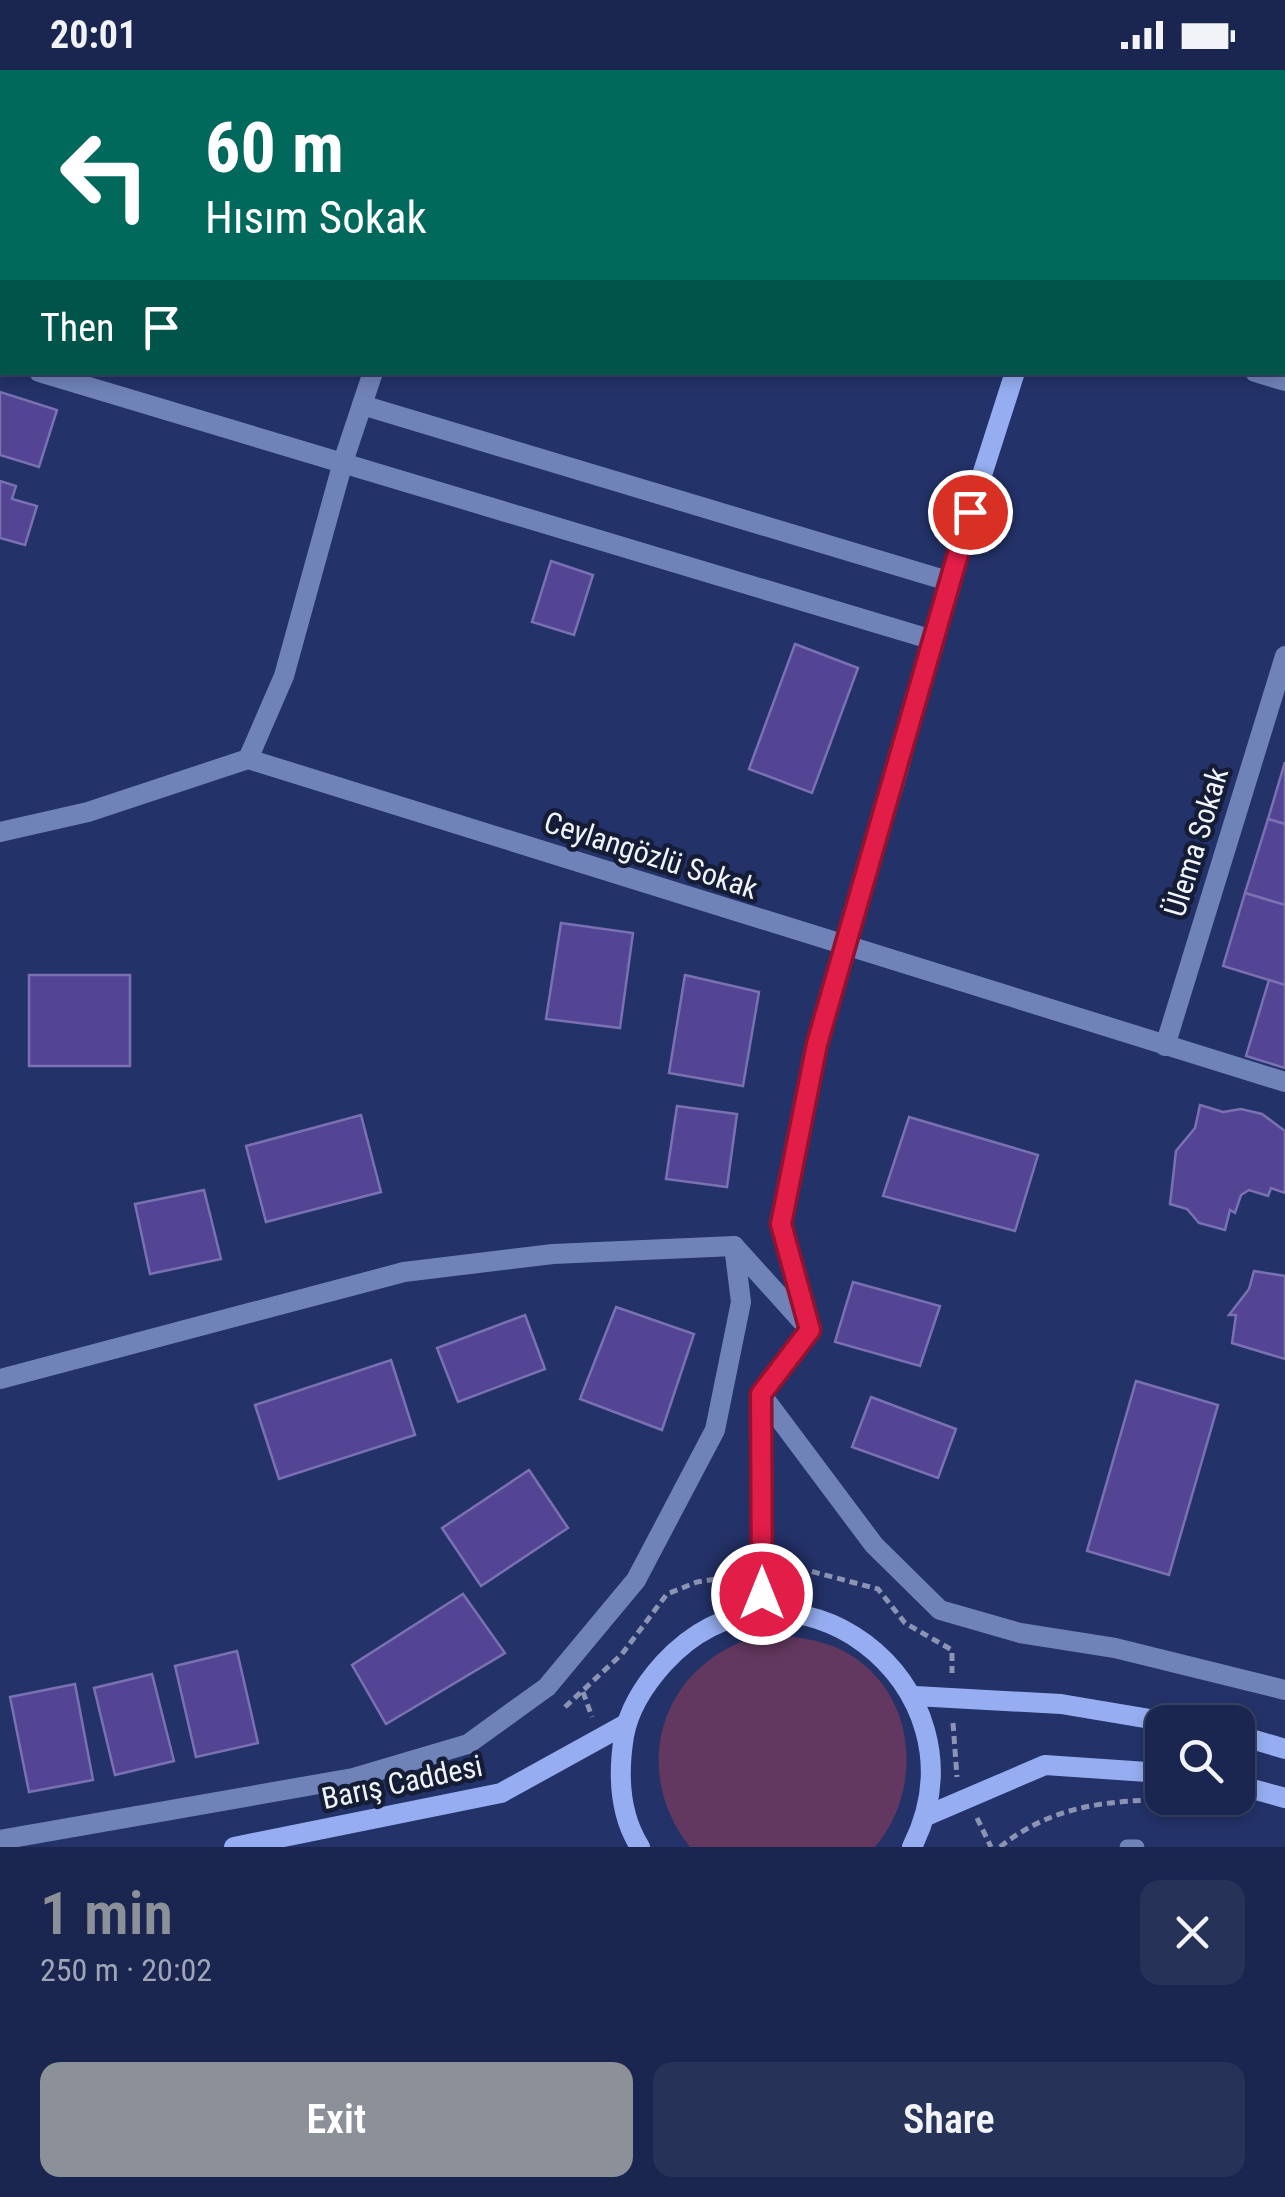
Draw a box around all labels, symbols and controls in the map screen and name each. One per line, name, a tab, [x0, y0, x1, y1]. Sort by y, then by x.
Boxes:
text: 20:01	[50, 13, 137, 57]
text: 60 m	[205, 107, 344, 189]
icon: left	[40, 110, 170, 240]
text: Hısım Sokak	[205, 191, 427, 244]
icon: arrive	[134, 300, 189, 355]
text: Then	[40, 306, 114, 350]
pin	[928, 470, 1013, 555]
icon: arrive	[943, 485, 998, 540]
street label: Ülema Sokak	[1157, 763, 1235, 921]
street label: Ceylangözlü Sokak	[540, 804, 763, 906]
position arrow	[710, 1542, 814, 1646]
map controls	[1145, 1705, 1255, 1815]
button: search	[1145, 1705, 1255, 1815]
street label: Barış Caddesi	[318, 1748, 486, 1816]
text: 1 min	[40, 1878, 173, 1949]
button: close	[1140, 1880, 1245, 1985]
text: 250 m · 20:02	[40, 1951, 212, 1989]
button: Exit	[40, 2062, 633, 2177]
button: Share	[653, 2062, 1245, 2177]

